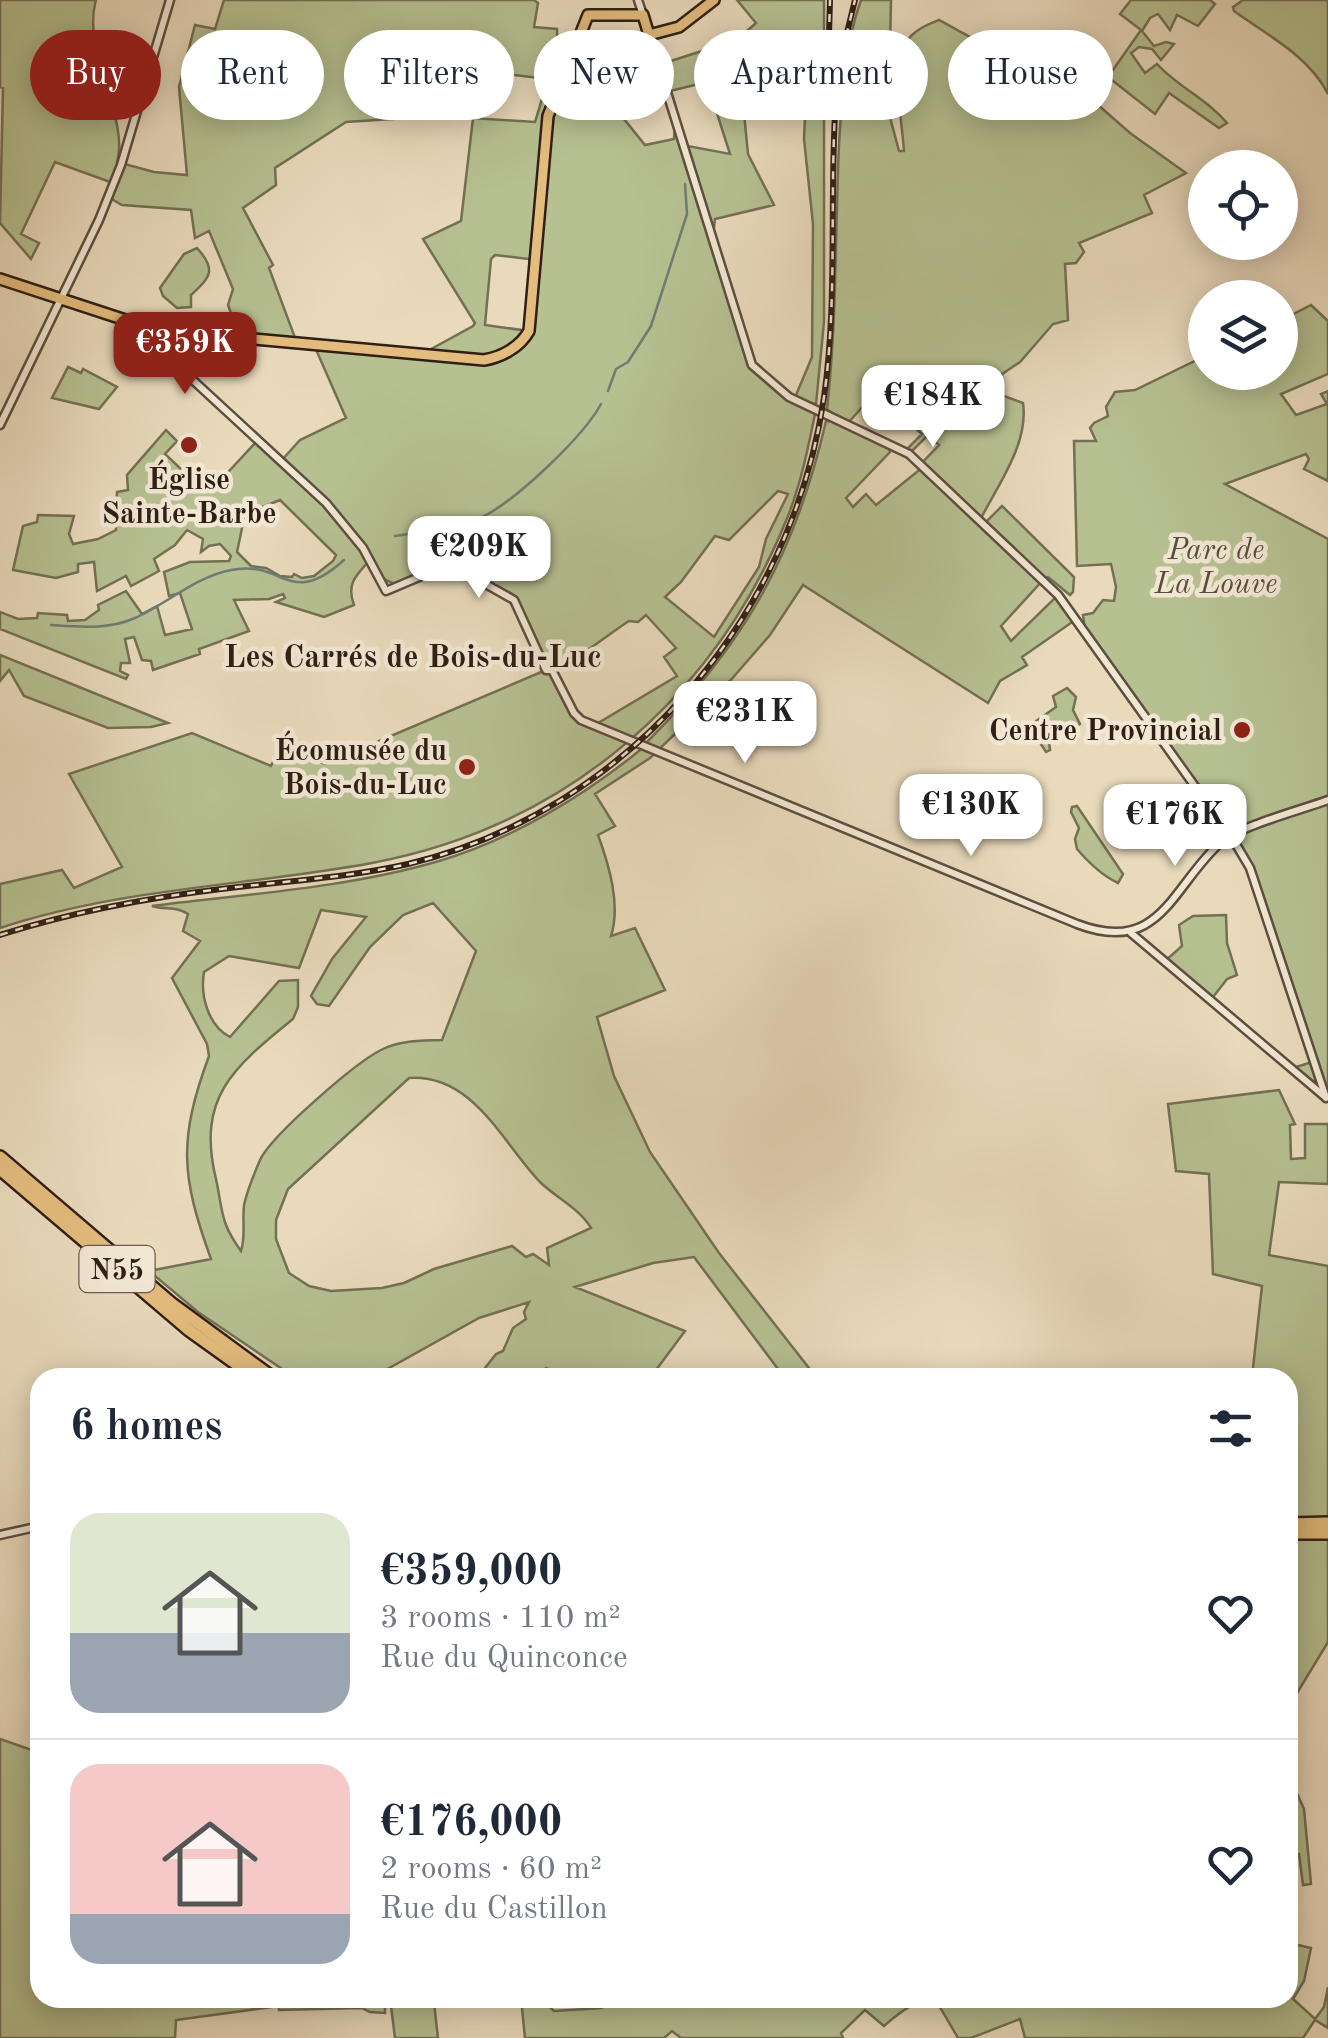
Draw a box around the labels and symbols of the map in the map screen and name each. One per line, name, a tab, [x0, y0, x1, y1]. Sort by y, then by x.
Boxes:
pin: €359K	[115, 312, 255, 397]
pin: €184K	[863, 365, 1003, 450]
marker: Église Sainte-Barbe	[178, 434, 200, 456]
place label: Église Sainte-Barbe	[101, 459, 277, 530]
pin: €209K	[409, 516, 549, 601]
park label: Parc de La Louve	[1154, 536, 1277, 600]
district label: Les Carrés de Bois-du-Luc	[224, 643, 602, 675]
pin: €231K	[675, 681, 815, 766]
place label: Centre Provincial	[989, 717, 1222, 747]
marker: Centre Provincial	[1231, 719, 1253, 741]
place label: Écomusée du Bois-du-Luc	[274, 730, 447, 801]
marker: Écomusée du Bois-du-Luc	[456, 756, 478, 778]
pin: €130K	[901, 774, 1041, 859]
pin: €176K	[1105, 784, 1245, 869]
road number: N55	[80, 1246, 154, 1292]

